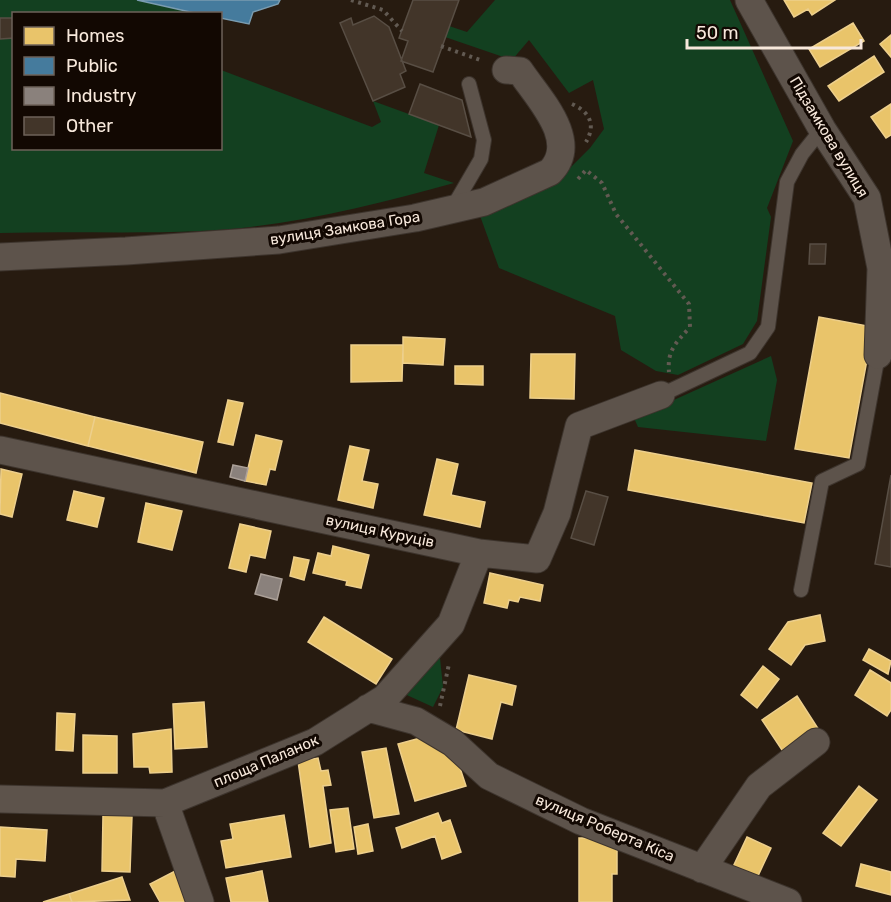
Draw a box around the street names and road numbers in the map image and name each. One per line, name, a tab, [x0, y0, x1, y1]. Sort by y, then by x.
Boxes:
street label: Підзамкова вулиця	[786, 73, 872, 201]
street label: вулиця Замкова Гора	[269, 207, 421, 249]
street label: вулиця Куруців	[324, 511, 436, 551]
street label: площа Паланок	[211, 731, 321, 791]
street label: вулиця Роберта Кіса	[533, 791, 677, 865]

